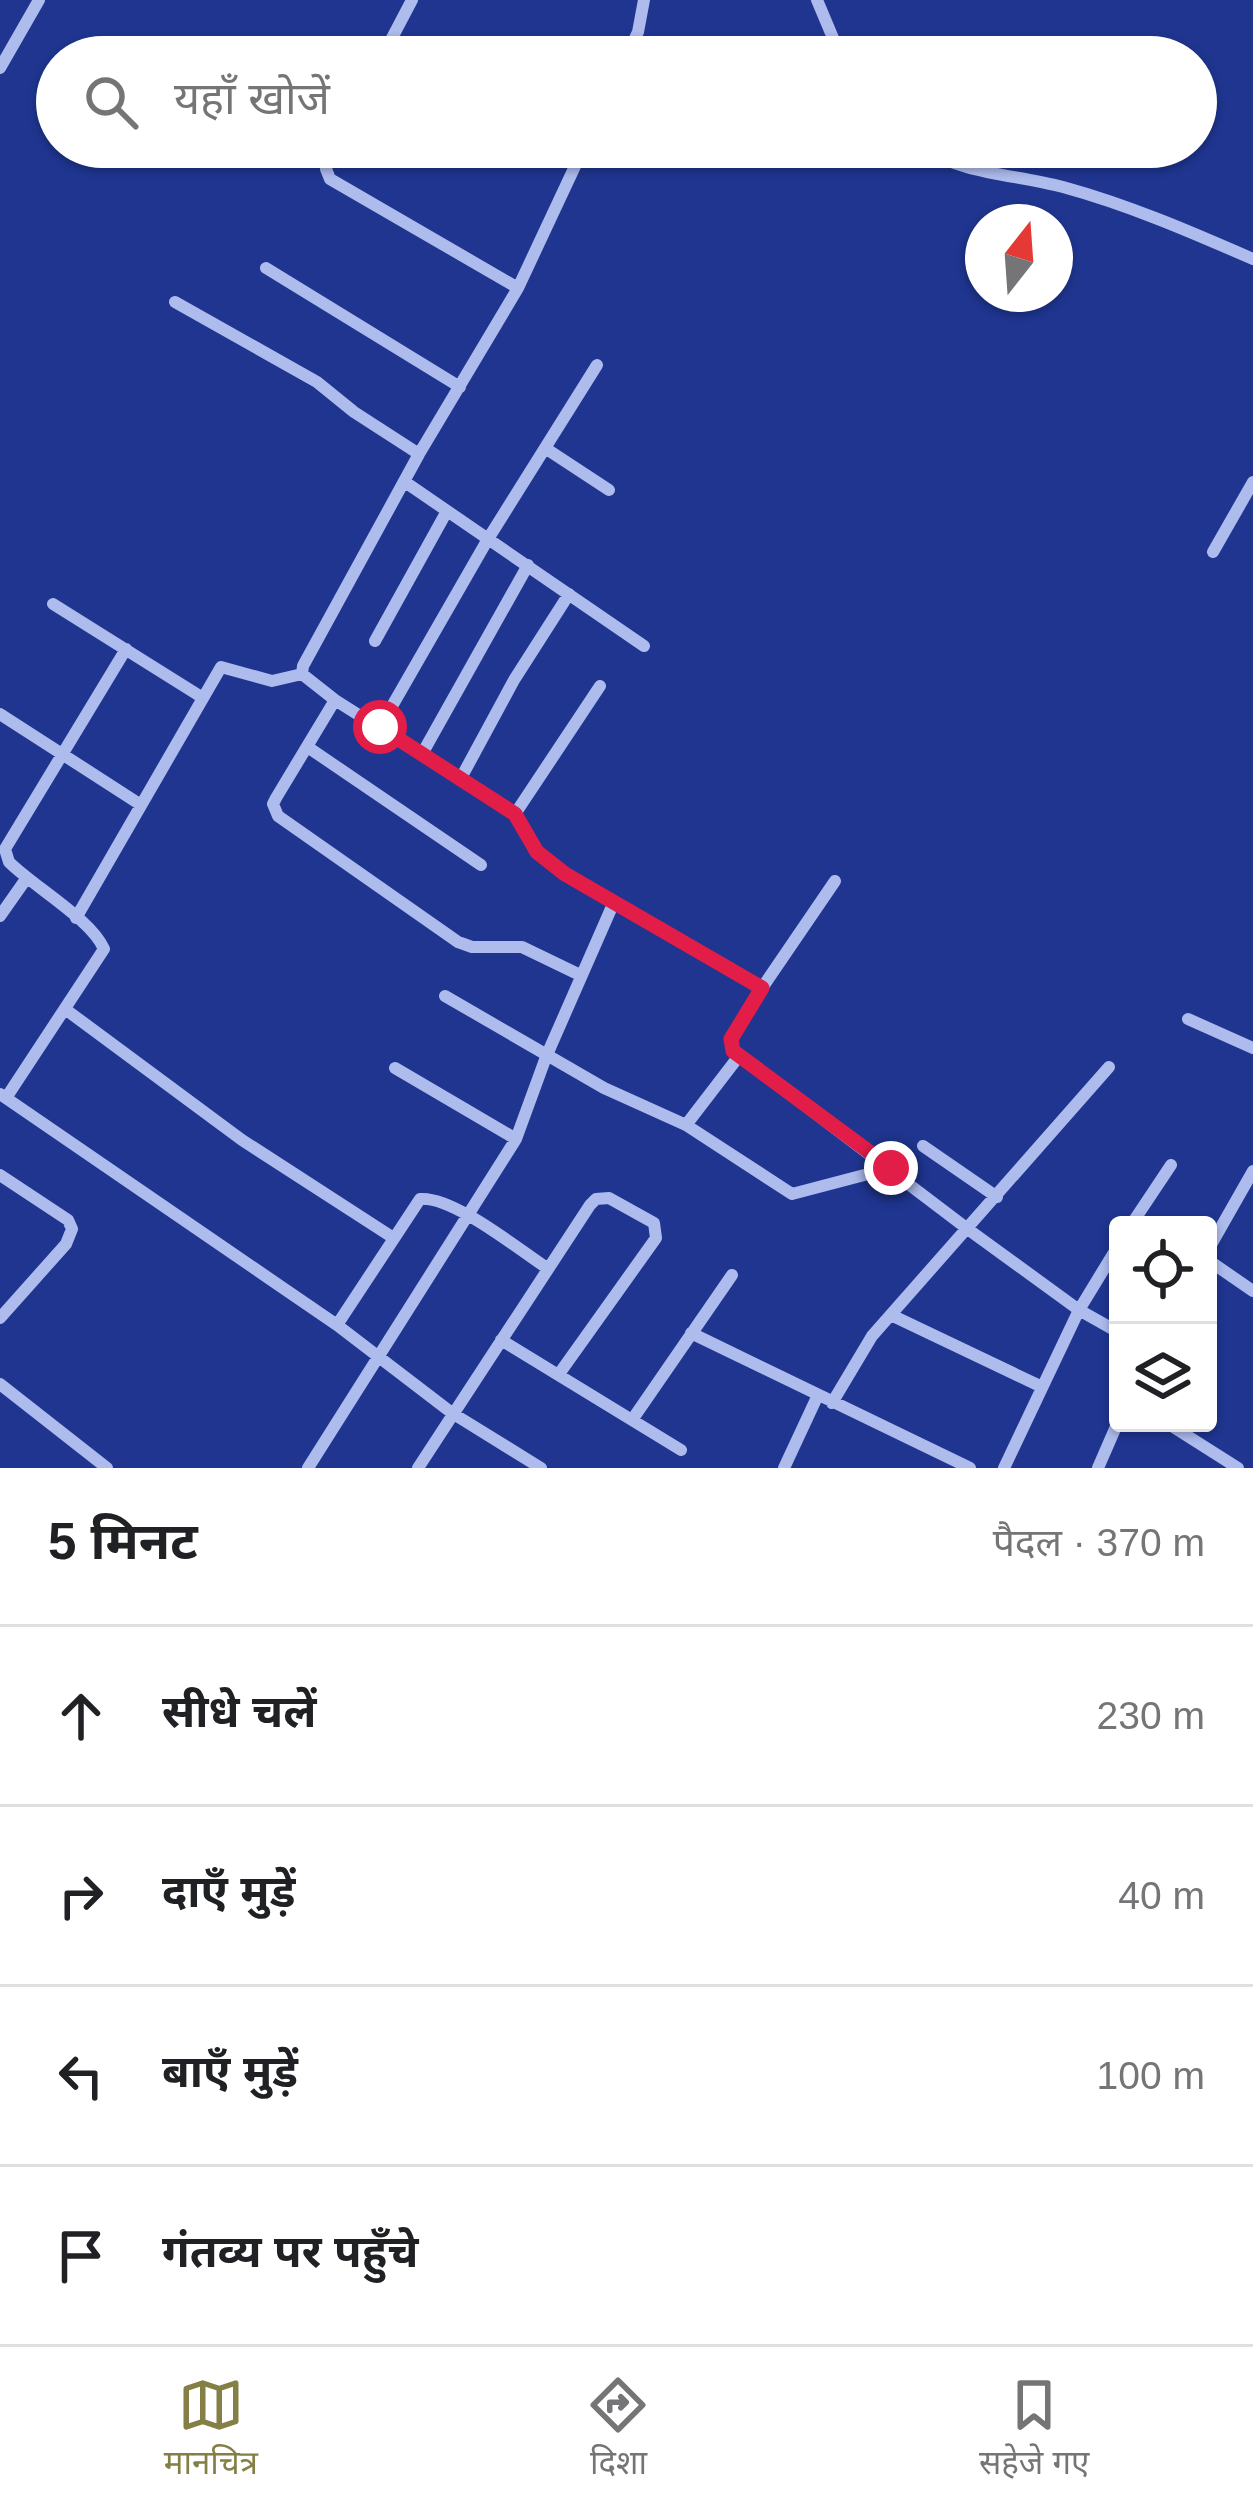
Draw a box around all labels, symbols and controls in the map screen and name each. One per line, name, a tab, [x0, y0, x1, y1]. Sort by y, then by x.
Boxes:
search box	[36, 36, 1217, 168]
icon: search	[78, 69, 144, 135]
text: यहाँ खोजें	[174, 73, 330, 124]
north arrow	[965, 204, 1073, 312]
route start	[353, 700, 407, 754]
route end	[864, 1141, 918, 1195]
map controls	[1109, 1216, 1217, 1432]
button: locate	[1109, 1216, 1217, 1324]
button: layers	[1109, 1324, 1217, 1432]
text: 5 मिनट	[48, 1513, 198, 1570]
text: पैदल · 370 m	[993, 1521, 1205, 1564]
icon: ahead	[48, 1683, 114, 1749]
text: सीधे चलें	[162, 1686, 316, 1737]
text: 230 m	[1097, 1694, 1205, 1737]
icon: right	[48, 1863, 114, 1929]
text: दाएँ मुड़ें	[162, 1866, 295, 1917]
text: 40 m	[1118, 1874, 1205, 1917]
icon: left	[48, 2043, 114, 2109]
text: बाएँ मुड़ें	[162, 2046, 298, 2097]
text: 100 m	[1097, 2054, 1205, 2097]
icon: arrive	[48, 2223, 114, 2289]
text: गंतव्य पर पहुँचे	[162, 2226, 418, 2277]
tab: मानचित्र	[164, 2372, 258, 2487]
tab: दिशा	[585, 2372, 651, 2487]
tab: सहेजे गए	[979, 2372, 1089, 2487]

